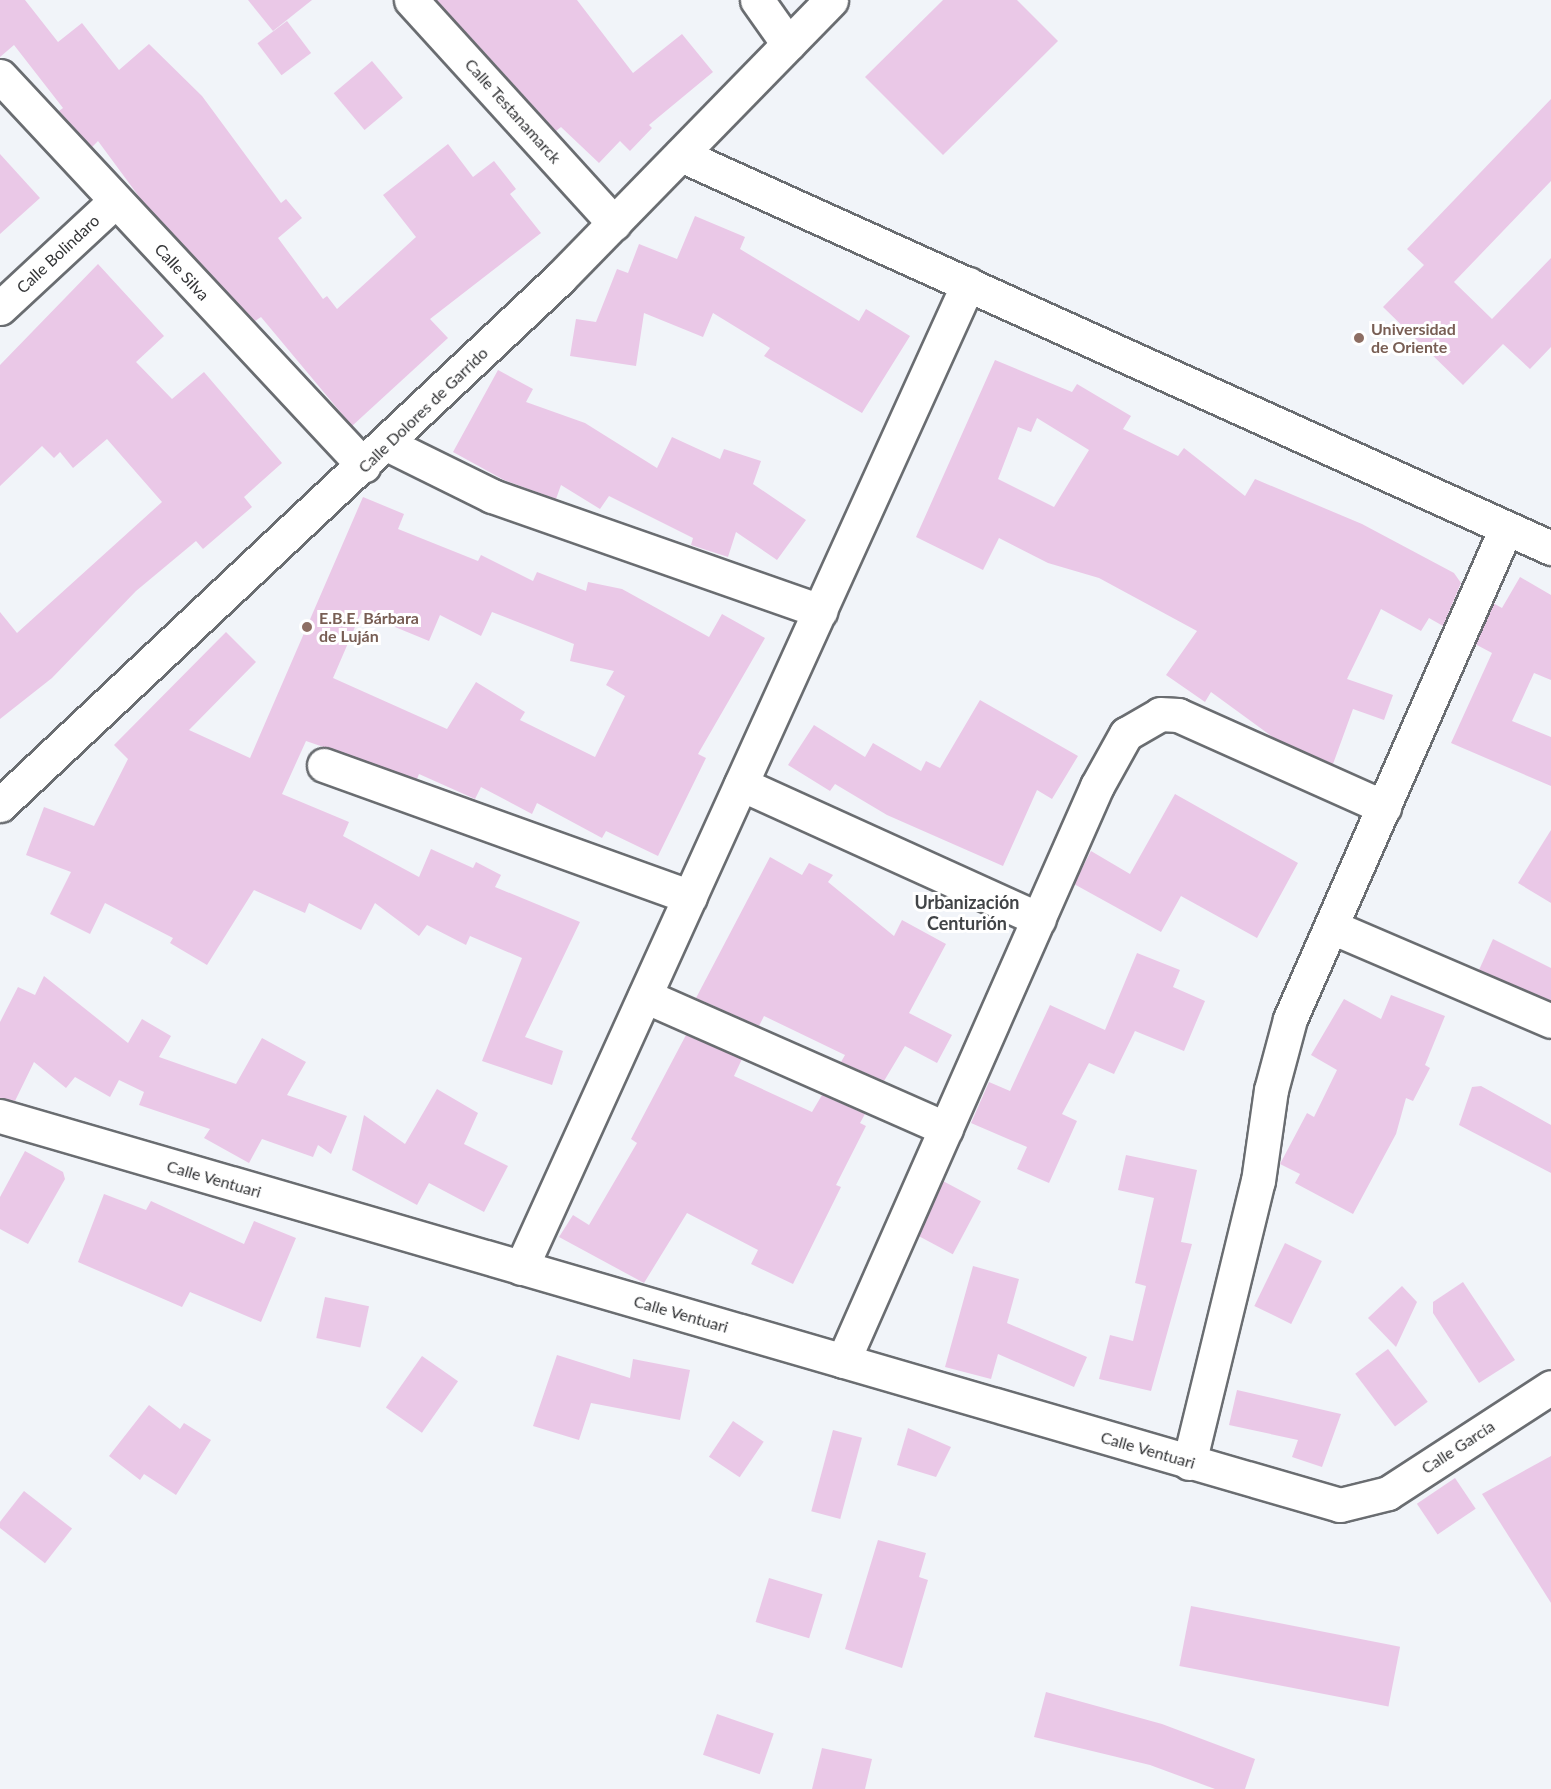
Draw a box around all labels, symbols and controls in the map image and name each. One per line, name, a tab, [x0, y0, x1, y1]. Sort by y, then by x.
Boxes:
street label: Calle Testanamarck	[461, 55, 565, 167]
street label: Calle Bolindaro	[13, 211, 103, 297]
street label: Calle Silva	[151, 239, 213, 305]
place label: Universidad de Oriente	[1371, 319, 1456, 357]
marker: Universidad de Oriente	[1352, 331, 1366, 345]
street label: Calle Dolores de Garrido	[354, 343, 492, 477]
place label: E.B.E. Bárbara de Luján	[319, 608, 419, 646]
marker: E.B.E. Bárbara de Luján	[300, 620, 314, 634]
district label: Urbanización Centurión	[914, 892, 1020, 934]
street label: Calle Ventuari	[164, 1156, 264, 1202]
street label: Calle Ventuari	[631, 1291, 731, 1337]
street label: Calle García	[1418, 1416, 1498, 1478]
street label: Calle Ventuari	[1098, 1427, 1198, 1473]

